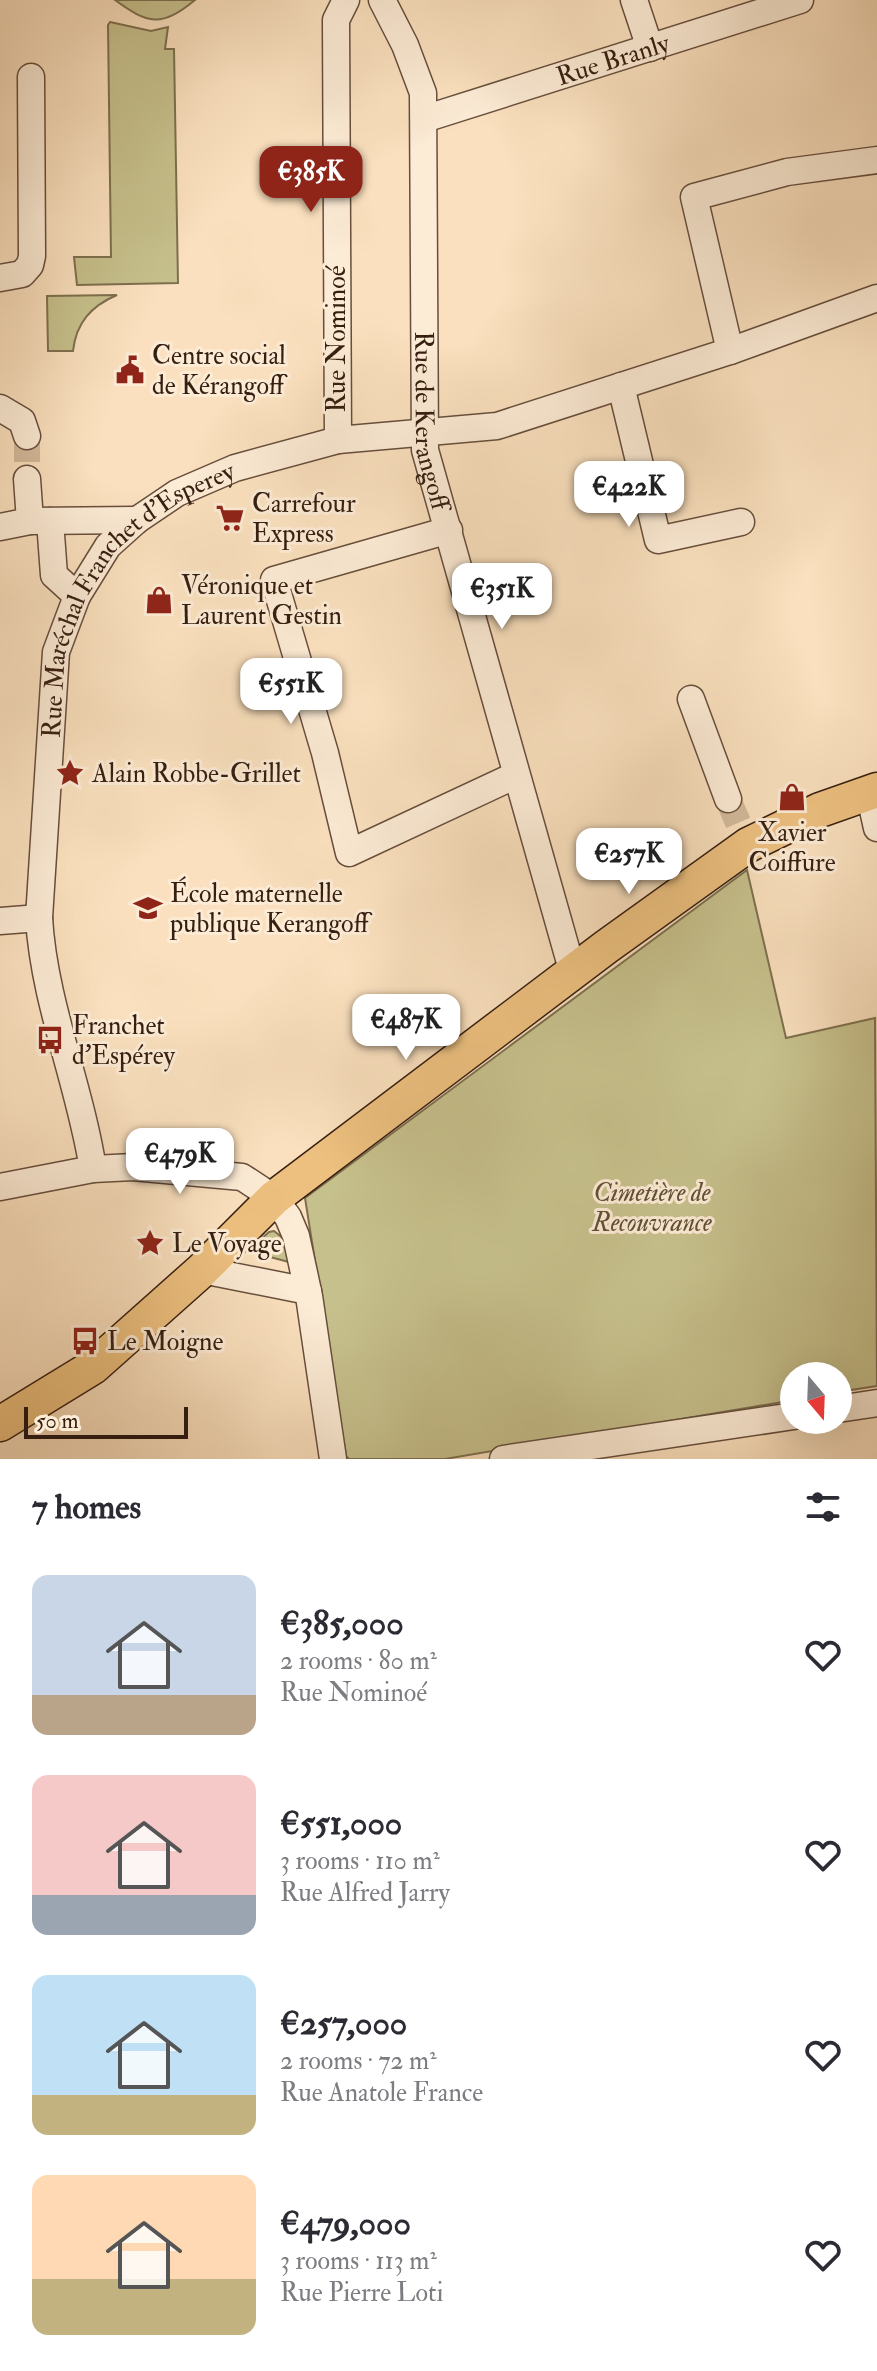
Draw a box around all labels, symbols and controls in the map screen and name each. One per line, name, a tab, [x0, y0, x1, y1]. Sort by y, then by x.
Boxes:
street label: Rue Branly	[553, 27, 674, 93]
pin: €385K	[255, 146, 367, 214]
text: €385K	[278, 156, 345, 188]
street label: Rue Nominoé	[321, 265, 353, 413]
street label: Rue de Kerangoff	[407, 331, 457, 518]
place label: Centre social de Kérangoff	[152, 340, 288, 402]
public building icon: Centre social de Kérangoff	[115, 355, 145, 385]
street label: Rue Maréchal Franchet d'Esperey	[36, 455, 240, 739]
pin: €422K	[573, 461, 685, 529]
text: €422K	[592, 471, 666, 503]
place label: Carrefour Express	[252, 488, 356, 551]
supermarket icon: Carrefour Express	[215, 503, 245, 533]
pin: €351K	[446, 563, 558, 631]
place label: Véronique et Laurent Gestin	[181, 570, 342, 632]
text: €351K	[470, 573, 534, 605]
shop icon: Véronique et Laurent Gestin	[144, 585, 174, 615]
pin: €551K	[235, 658, 347, 726]
text: €551K	[258, 668, 324, 700]
place icon: Alain Robbe-Grillet	[55, 758, 85, 788]
place label: Alain Robbe-Grillet	[91, 758, 301, 790]
shop icon: Xavier Coiffure	[777, 782, 807, 812]
place label: Xavier Coiffure	[748, 817, 836, 879]
pin: €257K	[573, 828, 685, 896]
text: €257K	[594, 838, 664, 870]
place label: École maternelle publique Kerangoff	[169, 876, 373, 941]
school or university icon: École maternelle publique Kerangoff	[133, 893, 163, 923]
pin: €487K	[350, 994, 462, 1062]
text: €487K	[370, 1004, 442, 1036]
place label: Franchet d'Espérey	[72, 1010, 175, 1073]
bus stop icon: Franchet d'Espérey	[35, 1025, 65, 1055]
pin: €479K	[124, 1128, 236, 1196]
text: €479K	[144, 1138, 216, 1170]
park label: Cimetière de Recouvrance	[591, 1177, 712, 1239]
place icon: Le Voyage	[135, 1228, 165, 1258]
place label: Le Voyage	[172, 1228, 282, 1260]
bus stop icon: Le Moigne	[70, 1326, 100, 1356]
place label: Le Moigne	[107, 1326, 223, 1358]
north arrow	[780, 1362, 852, 1434]
map controls	[780, 1362, 852, 1434]
scale bar	[24, 1403, 188, 1439]
text: 50 m	[36, 1407, 78, 1435]
icon: filters	[801, 1485, 845, 1529]
text: 7 homes	[32, 1486, 141, 1529]
text: €385,000	[280, 1602, 404, 1645]
icon: home	[96, 1607, 192, 1703]
icon: heart	[801, 1633, 845, 1677]
text: 2 rooms · 80 m²	[280, 1645, 437, 1677]
text: Rue Nominoé	[280, 1677, 427, 1709]
text: €551,000	[280, 1802, 402, 1845]
icon: home	[96, 1807, 192, 1903]
icon: heart	[801, 1833, 845, 1877]
text: 3 rooms · 110 m²	[280, 1845, 440, 1877]
text: Rue Alfred Jarry	[280, 1877, 450, 1909]
text: €257,000	[280, 2002, 407, 2045]
icon: home	[96, 2007, 192, 2103]
icon: heart	[801, 2033, 845, 2077]
text: 2 rooms · 72 m²	[280, 2045, 437, 2077]
text: Rue Anatole France	[280, 2077, 483, 2109]
text: €479,000	[280, 2202, 411, 2245]
icon: home	[96, 2207, 192, 2303]
icon: heart	[801, 2233, 845, 2277]
text: 3 rooms · 113 m²	[280, 2245, 437, 2277]
text: Rue Pierre Loti	[280, 2277, 443, 2309]

